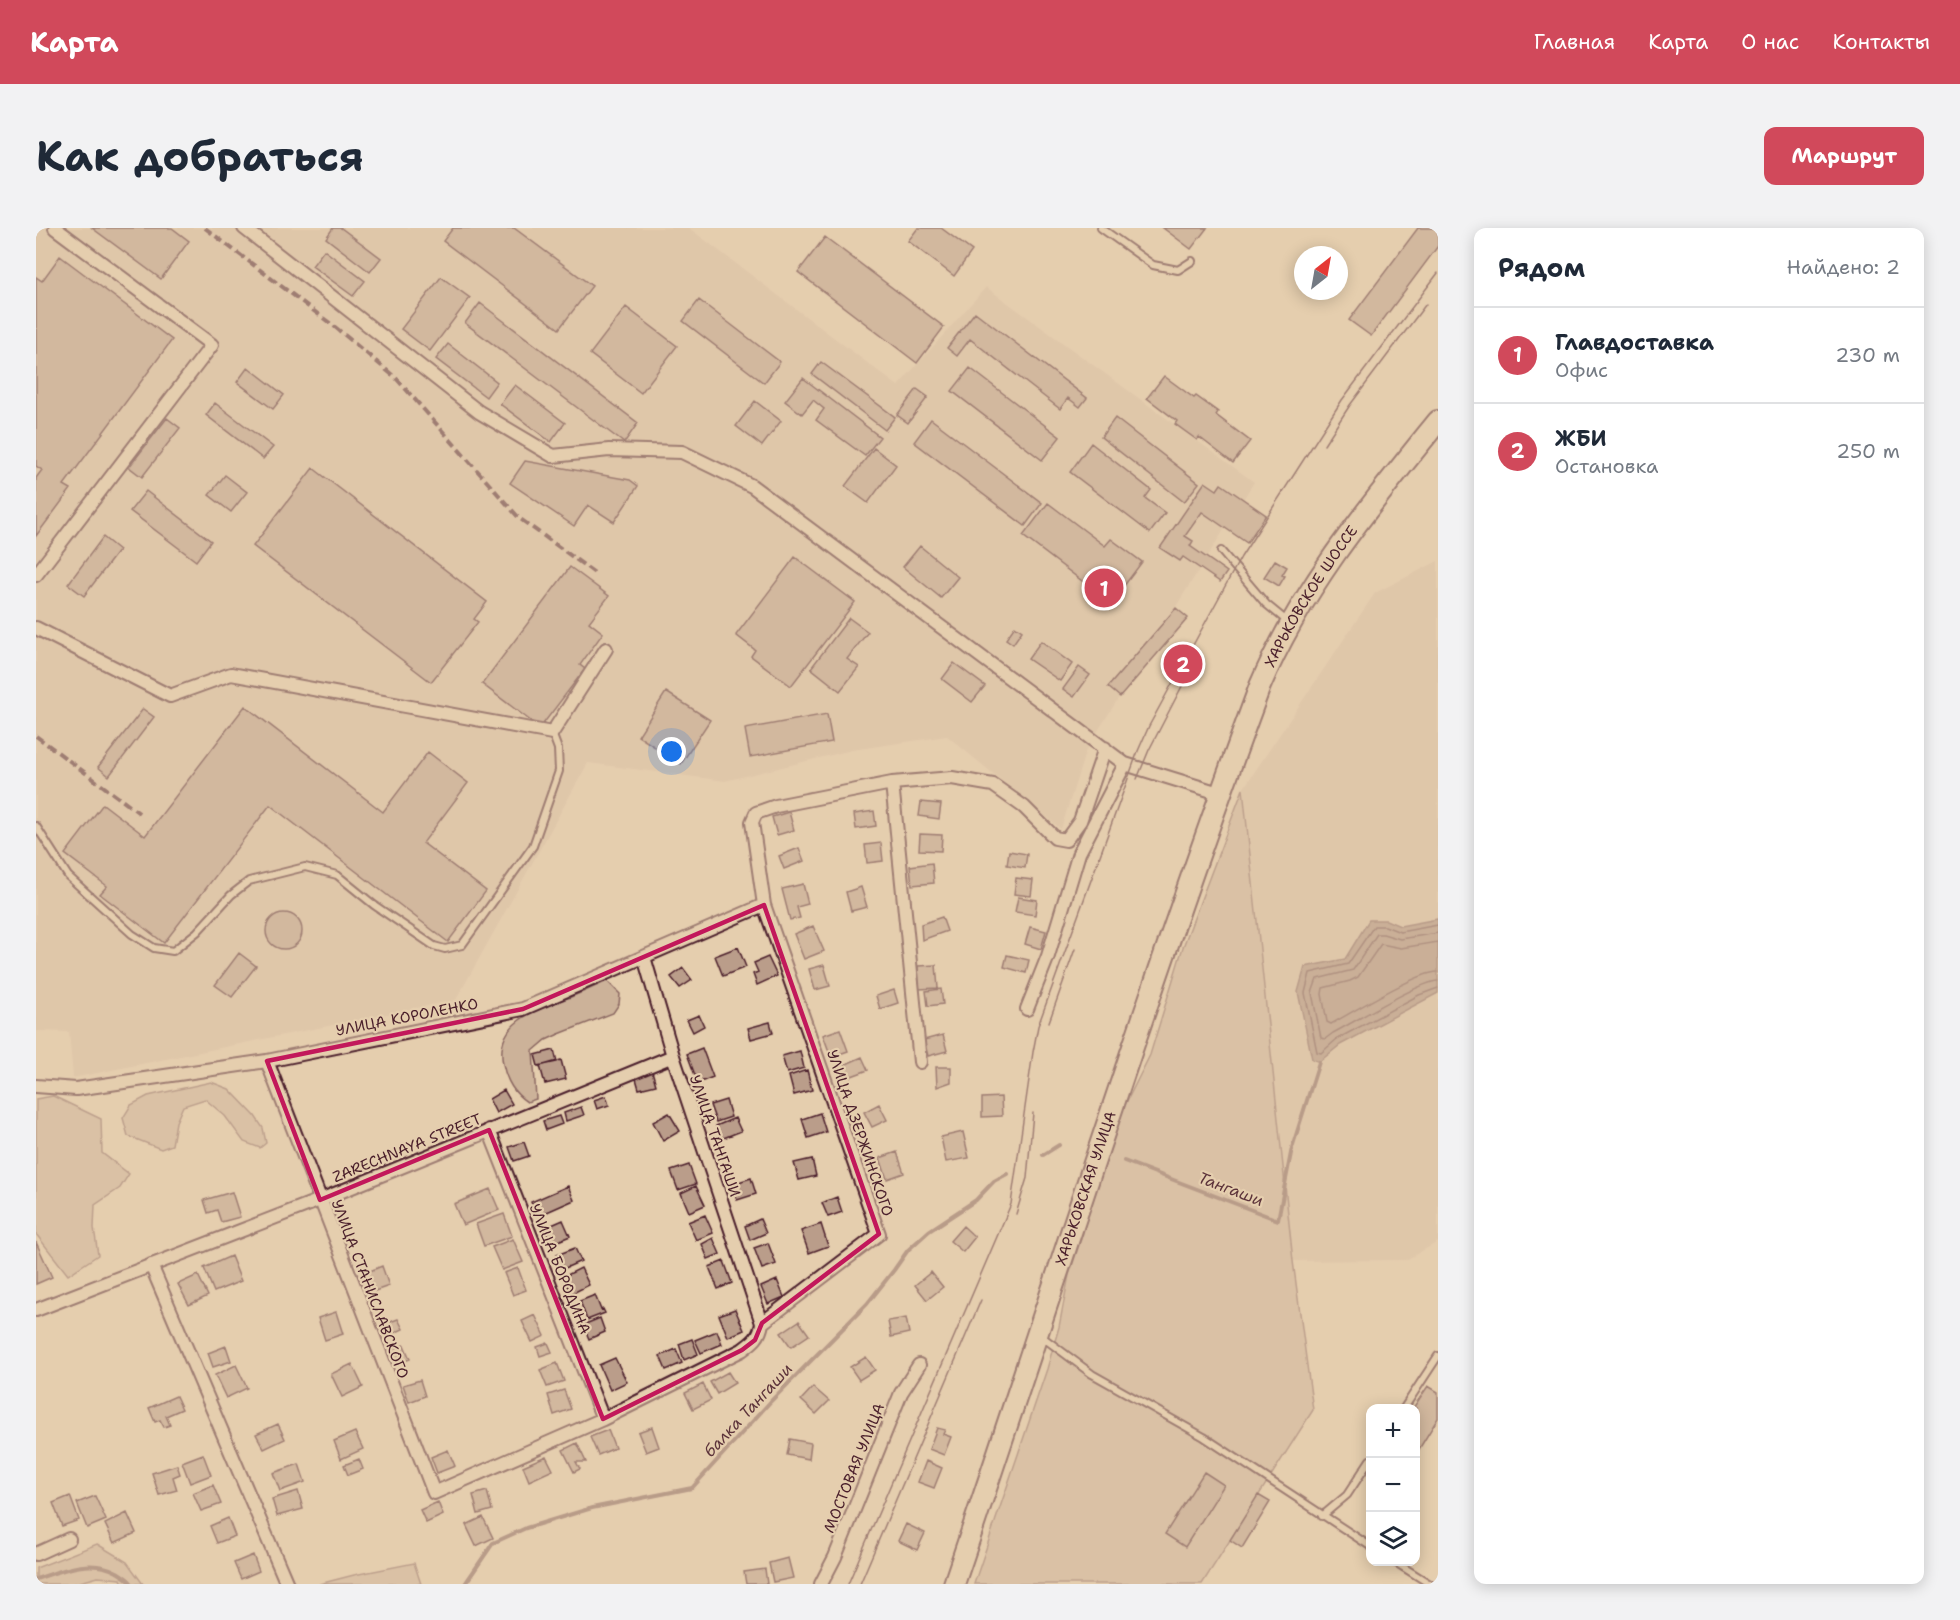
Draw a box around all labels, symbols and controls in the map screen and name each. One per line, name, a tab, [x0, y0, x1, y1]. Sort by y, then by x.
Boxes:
text: Карта	[30, 23, 119, 61]
text: Главная	[1534, 28, 1615, 56]
text: Карта	[1648, 28, 1708, 56]
text: О нас	[1741, 28, 1799, 56]
text: Контакты	[1832, 28, 1930, 56]
button: Маршрут	[1764, 127, 1924, 185]
text: Как добраться	[36, 128, 364, 184]
north arrow	[1294, 246, 1348, 300]
text: Рядом	[1498, 250, 1585, 285]
text: Найдено: 2	[1787, 254, 1900, 280]
text: Главдоставка	[1555, 328, 1714, 357]
text: 1	[1513, 342, 1522, 368]
text: 230 m	[1835, 342, 1900, 368]
text: Офис	[1555, 357, 1608, 383]
text: ЖБИ	[1555, 424, 1607, 453]
text: 2	[1511, 438, 1525, 464]
text: 250 m	[1836, 438, 1900, 464]
text: Остановка	[1555, 453, 1659, 479]
street label: ХАРЬКОВСКОЕ ШОССЕ	[1260, 522, 1362, 670]
pin: 1	[1084, 566, 1124, 610]
pin: 2	[1164, 642, 1202, 686]
your location	[657, 737, 686, 766]
street label: УЛИЦА КОРОЛЕНКО	[334, 993, 480, 1041]
street label: УЛИЦА ДЗЕРЖИНСКОГО	[822, 1047, 898, 1219]
street label: УЛИЦА ТАНГАШИ	[685, 1072, 745, 1200]
street label: ХАРЬКОВСКАЯ УЛИЦА	[1051, 1108, 1121, 1268]
street label: ZARECHNAYA STREET	[330, 1109, 484, 1187]
water label: Тангаши	[1195, 1167, 1267, 1211]
street label: УЛИЦА СТАНИСЛАВСКОГО	[327, 1197, 413, 1381]
street label: УЛИЦА БОРОДИНА	[525, 1201, 595, 1337]
water label: балка Тангаши	[699, 1359, 797, 1461]
street label: МОСТОВАЯ УЛИЦА	[819, 1400, 889, 1536]
map controls	[1366, 1404, 1420, 1566]
button: +	[1366, 1404, 1420, 1458]
button: −	[1366, 1458, 1420, 1512]
button: layers	[1366, 1512, 1420, 1566]

